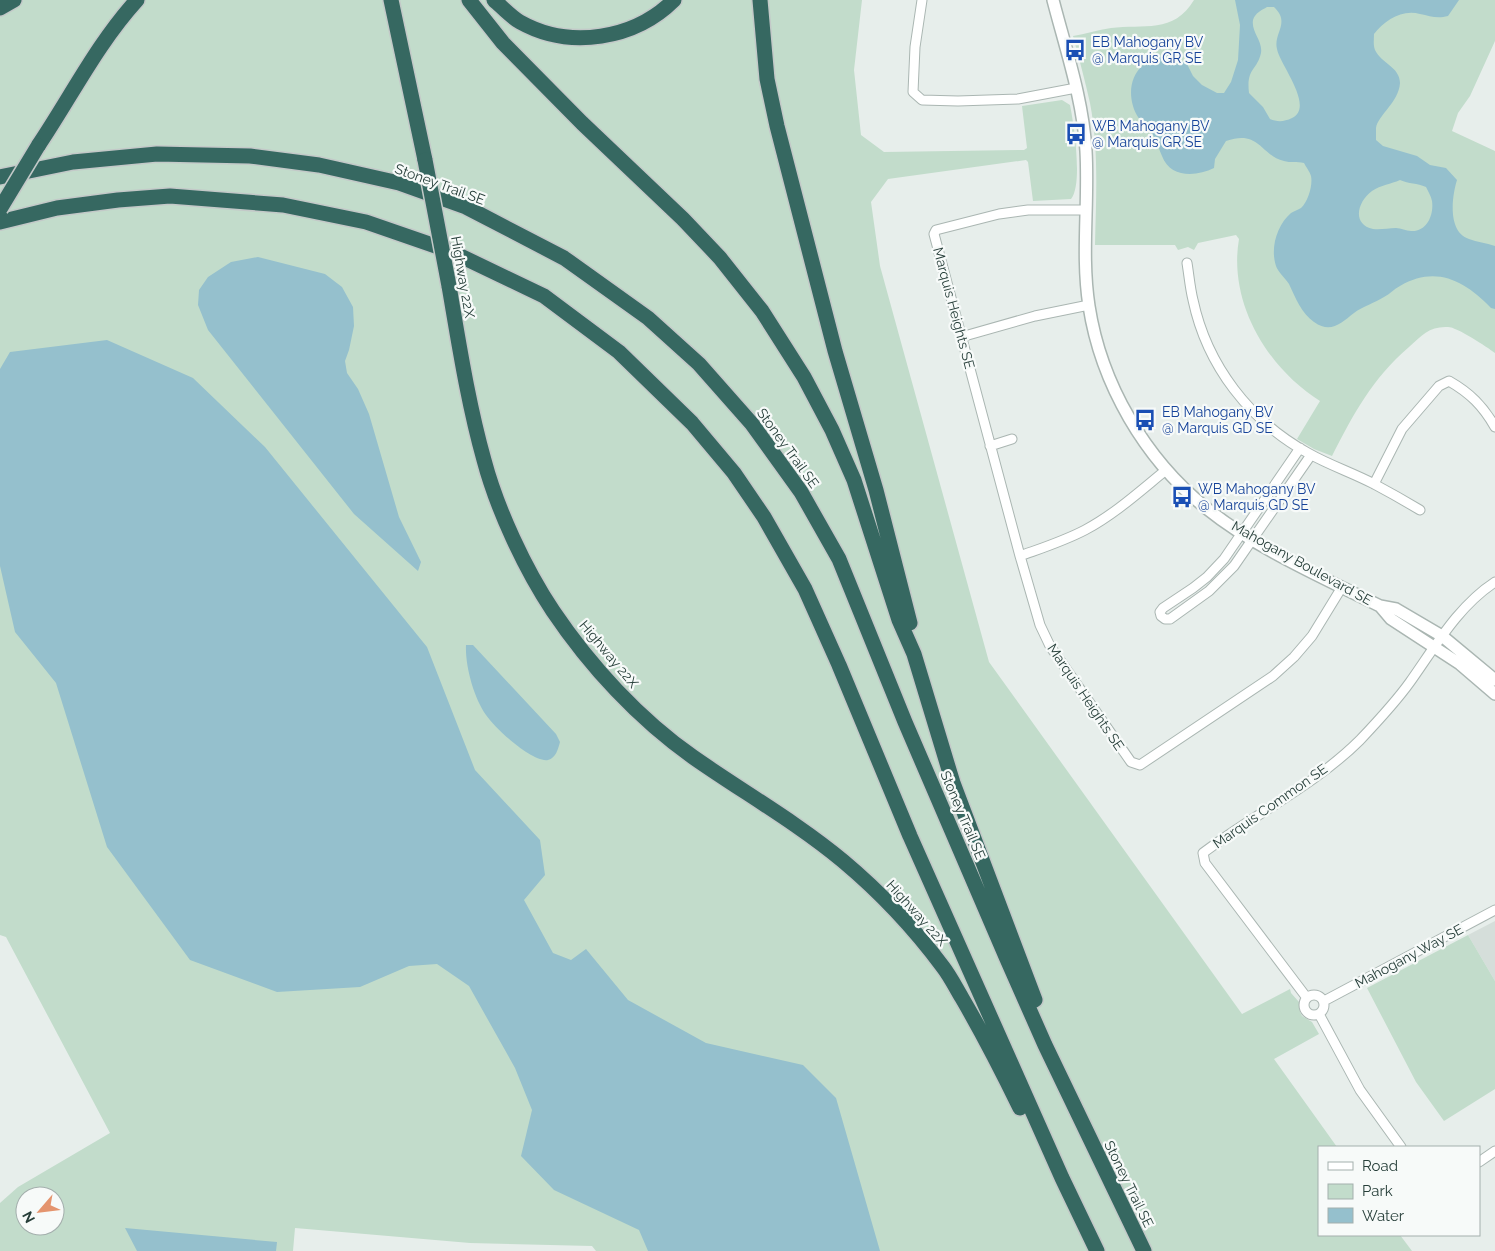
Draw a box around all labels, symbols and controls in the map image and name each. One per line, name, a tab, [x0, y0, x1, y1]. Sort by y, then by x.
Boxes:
place label: EB Mahogany BV @ Marquis GR SE	[1092, 34, 1204, 66]
bus stop icon: EB Mahogany BV @ Marquis GR SE	[1062, 37, 1088, 63]
place label: WB Mahogany BV @ Marquis GR SE	[1092, 118, 1210, 150]
bus stop icon: WB Mahogany BV @ Marquis GR SE	[1063, 121, 1089, 147]
street label: Stoney Trail SE	[393, 160, 487, 208]
street label: Highway 22X	[448, 235, 478, 319]
street label: Marquis Heights SE	[930, 245, 978, 371]
place label: EB Mahogany BV @ Marquis GD SE	[1162, 404, 1274, 436]
street label: Stoney Trail SE	[754, 405, 822, 491]
bus stop icon: EB Mahogany BV @ Marquis GD SE	[1132, 407, 1158, 433]
place label: WB Mahogany BV @ Marquis GD SE	[1198, 481, 1316, 513]
bus stop icon: WB Mahogany BV @ Marquis GD SE	[1169, 484, 1195, 510]
street label: Mahogany Boulevard SE	[1229, 518, 1375, 608]
street label: Highway 22X	[576, 617, 642, 691]
street label: Marquis Heights SE	[1044, 641, 1128, 753]
street label: Marquis Common SE	[1210, 761, 1330, 851]
street label: Stoney Trail SE	[937, 768, 989, 862]
street label: Highway 22X	[883, 877, 951, 949]
street label: Mahogany Way SE	[1352, 921, 1466, 991]
street label: Stoney Trail SE	[1101, 1138, 1157, 1230]
legend	[1318, 1146, 1480, 1236]
text: Road	[1362, 1157, 1398, 1175]
text: Park	[1362, 1182, 1393, 1200]
north arrow	[15, 1186, 65, 1236]
text: Water	[1362, 1207, 1405, 1225]
text: N	[19, 1209, 38, 1226]

